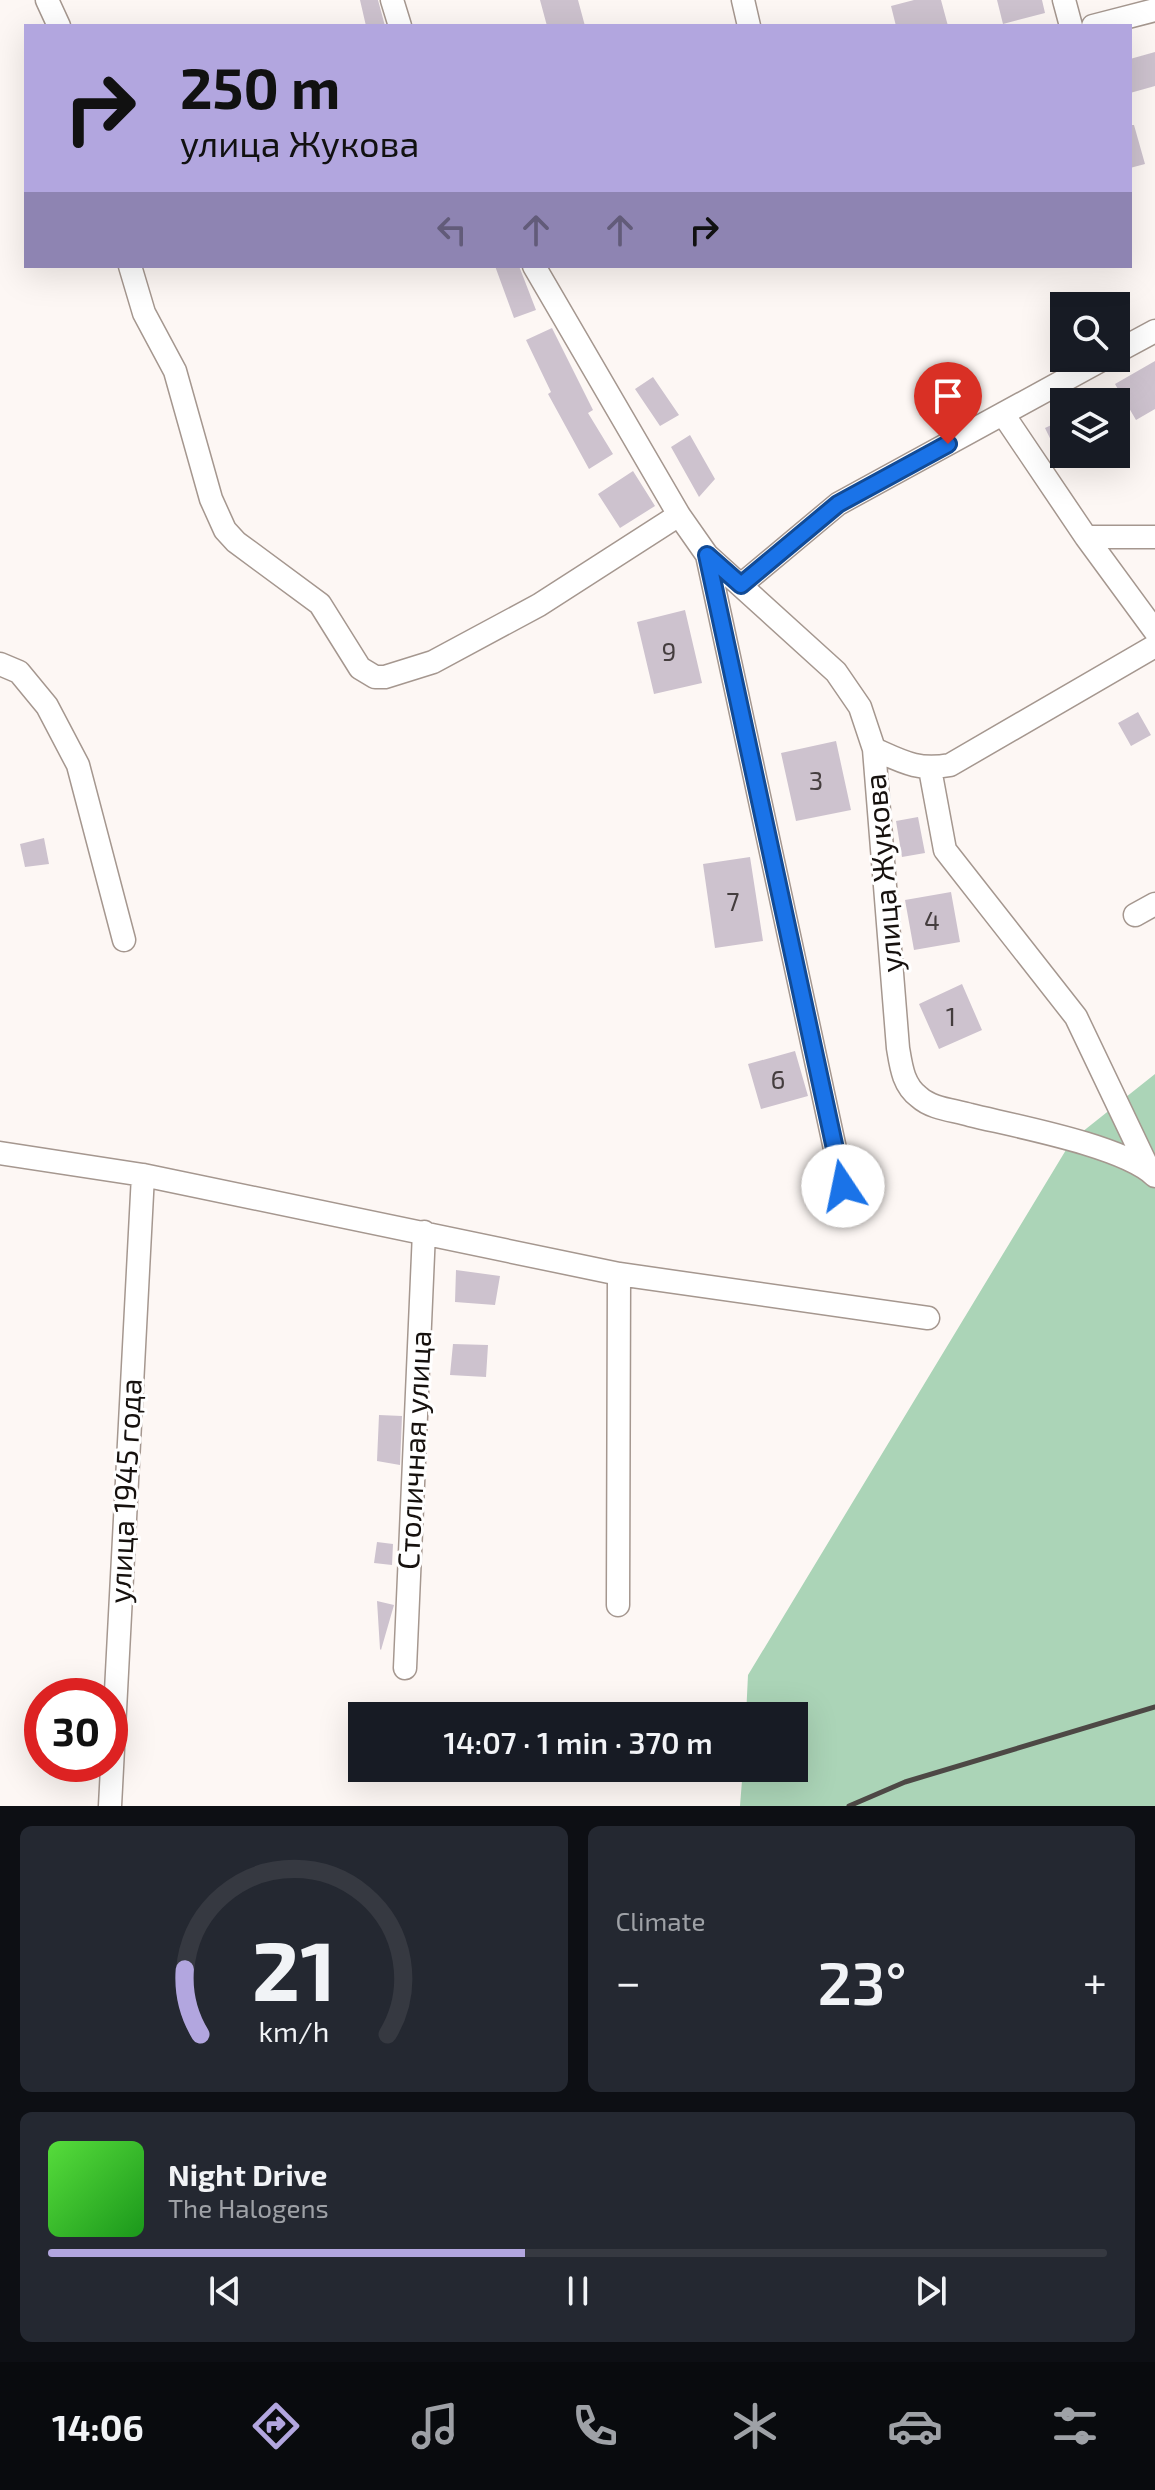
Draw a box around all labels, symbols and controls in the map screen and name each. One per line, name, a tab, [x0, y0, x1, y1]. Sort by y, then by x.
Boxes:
text: 250 m	[180, 53, 340, 120]
icon: right	[48, 56, 152, 160]
text: улица Жукова	[180, 121, 419, 164]
icon: left	[430, 208, 474, 252]
icon: ahead	[514, 208, 558, 252]
icon: ahead	[598, 208, 642, 252]
icon: right	[682, 208, 726, 252]
map controls	[1050, 292, 1130, 468]
button: search	[1050, 292, 1130, 372]
pin	[914, 362, 982, 444]
icon: arrive	[926, 374, 970, 418]
button: layers	[1050, 388, 1130, 468]
house number: 9	[662, 635, 676, 666]
house number: 3	[809, 764, 823, 795]
street label: улица Жукова	[855, 772, 910, 974]
house number: 7	[726, 885, 740, 916]
house number: 4	[924, 904, 940, 935]
house number: 1	[946, 1000, 956, 1031]
house number: 6	[771, 1063, 785, 1094]
position arrow	[801, 1144, 885, 1228]
street label: Столичная улица	[389, 1329, 438, 1571]
street label: улица 1945 года	[100, 1377, 149, 1604]
speed limit sign: 30	[24, 1678, 128, 1782]
text: 14:07 · 1 min · 370 m	[443, 1724, 713, 1760]
text: Climate	[616, 1905, 705, 1936]
text: 21	[252, 1918, 336, 2018]
text: 23°	[817, 1945, 907, 2017]
text: −	[616, 1954, 641, 2007]
text: +	[1083, 1954, 1107, 2007]
text: km/h	[258, 2013, 329, 2048]
text: Night Drive	[168, 2156, 327, 2192]
text: The Halogens	[168, 2192, 329, 2223]
icon: previous	[203, 2269, 247, 2313]
icon: pause	[556, 2269, 600, 2313]
icon: next	[909, 2269, 953, 2313]
icon: directions	[248, 2398, 304, 2454]
icon: music	[407, 2398, 463, 2454]
icon: phone	[567, 2398, 623, 2454]
icon: climate	[727, 2398, 783, 2454]
icon: car	[887, 2398, 943, 2454]
icon: filters	[1047, 2398, 1103, 2454]
text: 14:06	[52, 2405, 144, 2448]

